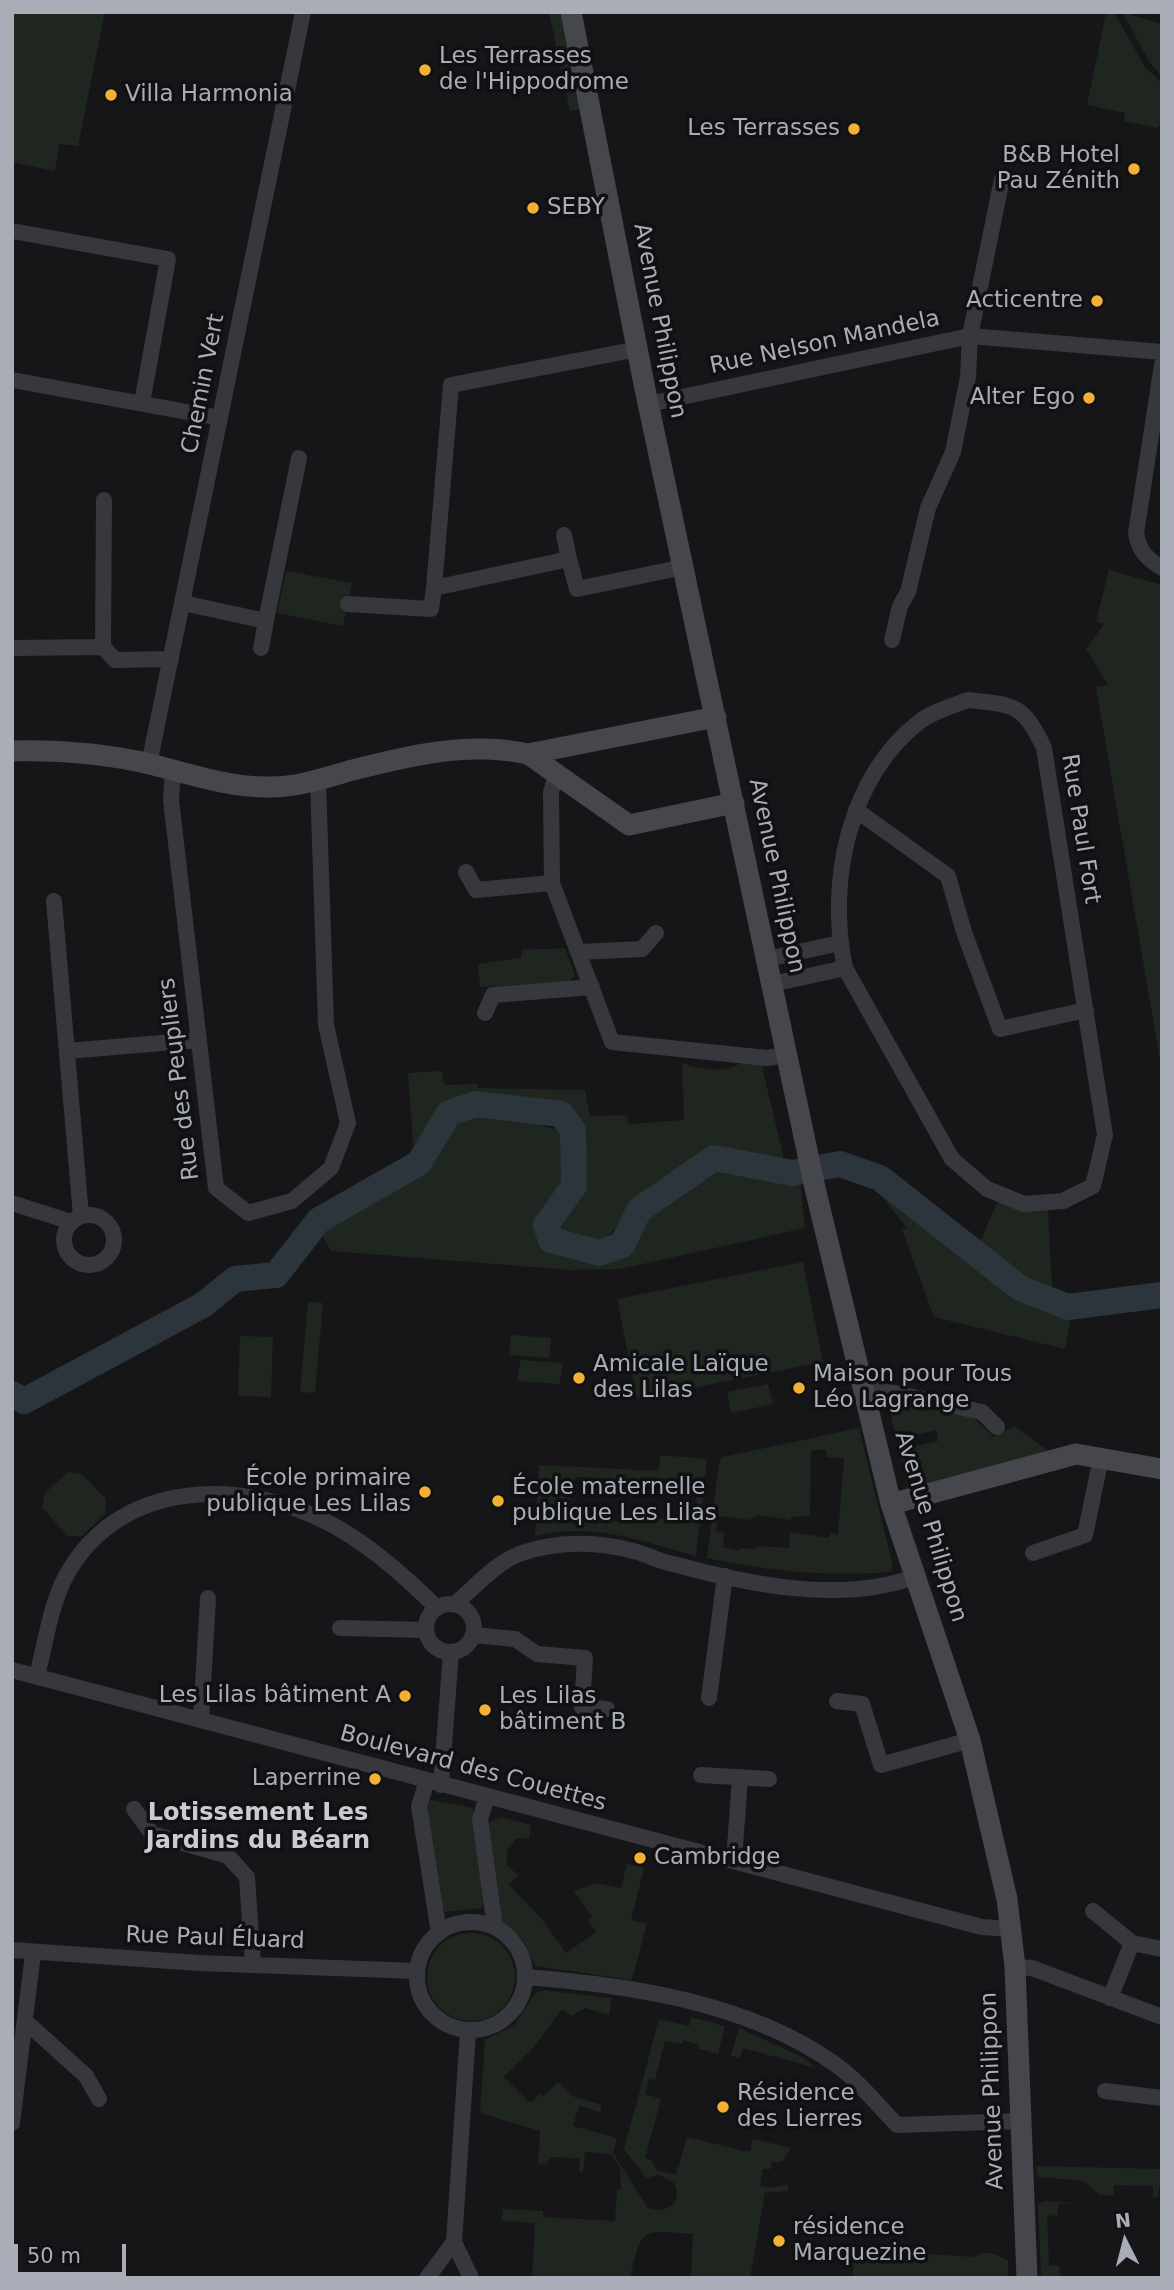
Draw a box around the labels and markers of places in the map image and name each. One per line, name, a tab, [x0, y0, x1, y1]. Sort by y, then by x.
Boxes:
place label: Les Terrasses de l'Hippodrome	[439, 43, 629, 97]
marker: Les Terrasses de l'Hippodrome	[417, 62, 433, 78]
place label: Villa Harmonia	[125, 81, 293, 109]
marker: Villa Harmonia	[103, 87, 119, 103]
place label: Les Terrasses	[687, 115, 840, 143]
marker: Les Terrasses	[846, 121, 862, 137]
place label: B&B Hotel Pau Zénith	[997, 142, 1120, 196]
marker: B&B Hotel Pau Zénith	[1126, 161, 1142, 177]
place label: SEBY	[547, 194, 605, 222]
marker: SEBY	[525, 200, 541, 216]
place label: Acticentre	[966, 287, 1083, 315]
marker: Acticentre	[1089, 293, 1105, 309]
place label: Alter Ego	[970, 384, 1075, 412]
marker: Alter Ego	[1081, 390, 1097, 406]
place label: Amicale Laïque des Lilas	[593, 1351, 769, 1405]
place label: Maison pour Tous Léo Lagrange	[813, 1361, 1012, 1415]
marker: Amicale Laïque des Lilas	[571, 1370, 587, 1386]
marker: Maison pour Tous Léo Lagrange	[791, 1380, 807, 1396]
place label: École primaire publique Les Lilas	[206, 1465, 411, 1519]
place label: École maternelle publique Les Lilas	[512, 1474, 717, 1528]
marker: École primaire publique Les Lilas	[417, 1484, 433, 1500]
marker: École maternelle publique Les Lilas	[490, 1493, 506, 1509]
place label: Les Lilas bâtiment A	[159, 1682, 391, 1710]
place label: Les Lilas bâtiment B	[499, 1683, 626, 1737]
marker: Les Lilas bâtiment A	[397, 1688, 413, 1704]
marker: Les Lilas bâtiment B	[477, 1702, 493, 1718]
place label: Laperrine	[252, 1765, 361, 1793]
marker: Laperrine	[367, 1771, 383, 1787]
place label: Cambridge	[654, 1844, 780, 1872]
marker: Cambridge	[632, 1850, 648, 1866]
place label: Résidence des Lierres	[737, 2080, 863, 2134]
marker: Résidence des Lierres	[715, 2099, 731, 2115]
place label: résidence Marquezine	[793, 2214, 927, 2268]
marker: résidence Marquezine	[771, 2233, 787, 2249]

